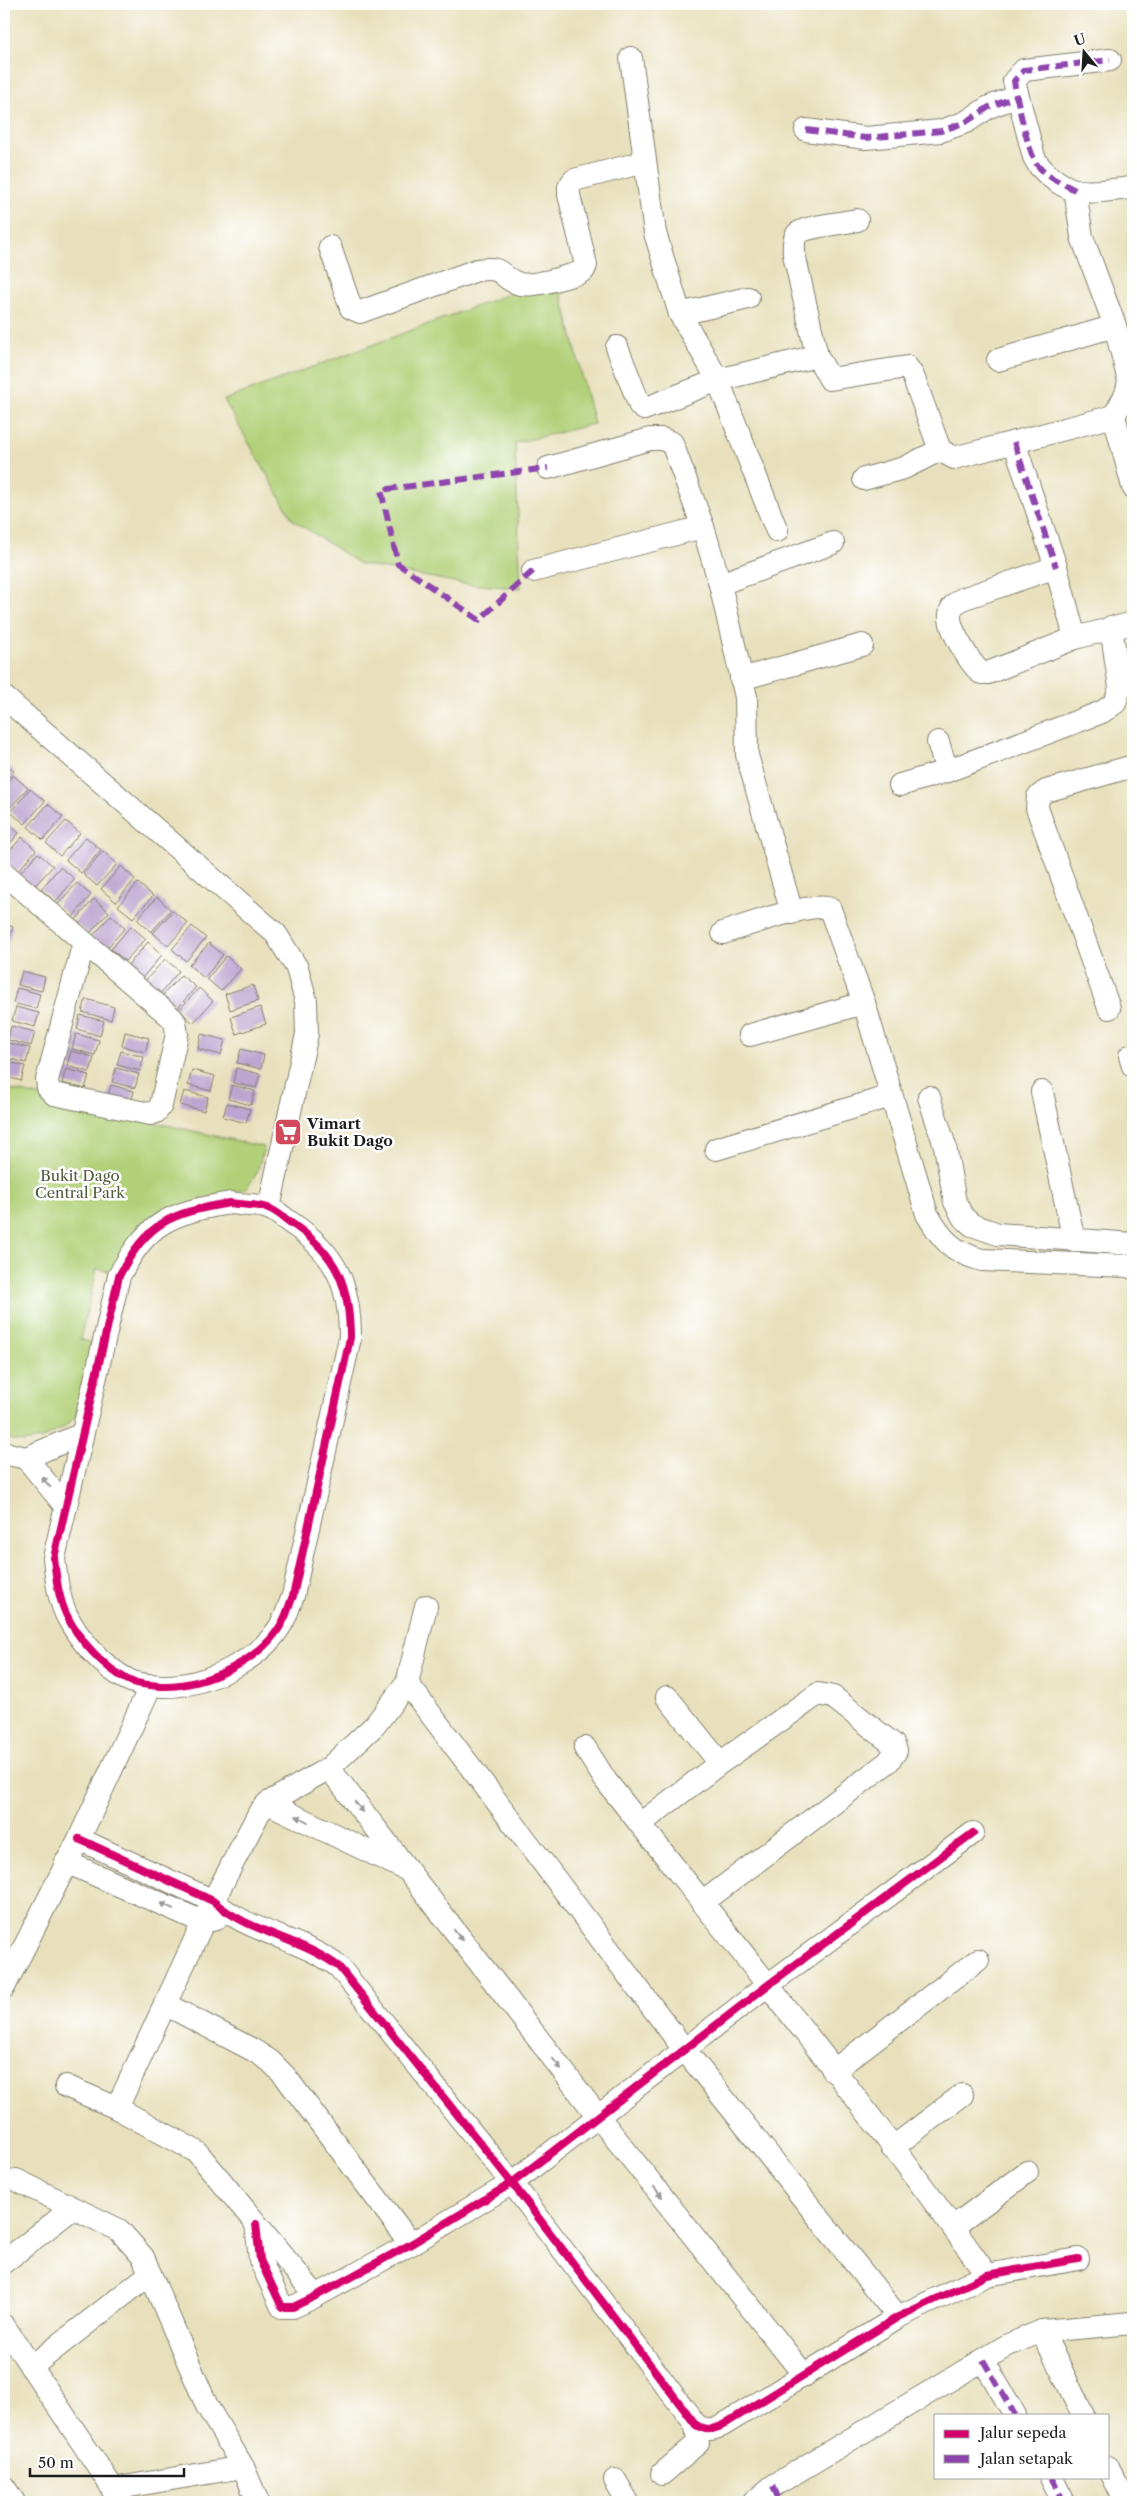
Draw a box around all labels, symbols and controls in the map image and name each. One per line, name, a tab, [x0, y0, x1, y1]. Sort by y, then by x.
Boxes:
north arrow	[1060, 28, 1110, 78]
text: U	[1072, 29, 1089, 50]
place label: Vimart Bukit Dago	[306, 1114, 393, 1150]
supermarket icon: Vimart Bukit Dago	[273, 1117, 303, 1147]
park label: Bukit Dago Central Park	[35, 1166, 126, 1202]
one-way arrow	[41, 1476, 52, 1489]
one-way arrow	[353, 1800, 364, 1813]
one-way arrow	[294, 1815, 309, 1824]
one-way arrow	[160, 1902, 174, 1910]
one-way arrow	[453, 1928, 463, 1942]
one-way arrow	[552, 2057, 563, 2070]
one-way arrow	[652, 2185, 663, 2198]
legend	[934, 2414, 1110, 2478]
text: Jalur sepeda	[978, 2423, 1066, 2442]
scale bar	[30, 2446, 184, 2478]
text: Jalan setapak	[978, 2449, 1074, 2468]
text: 50 m	[38, 2453, 74, 2472]

